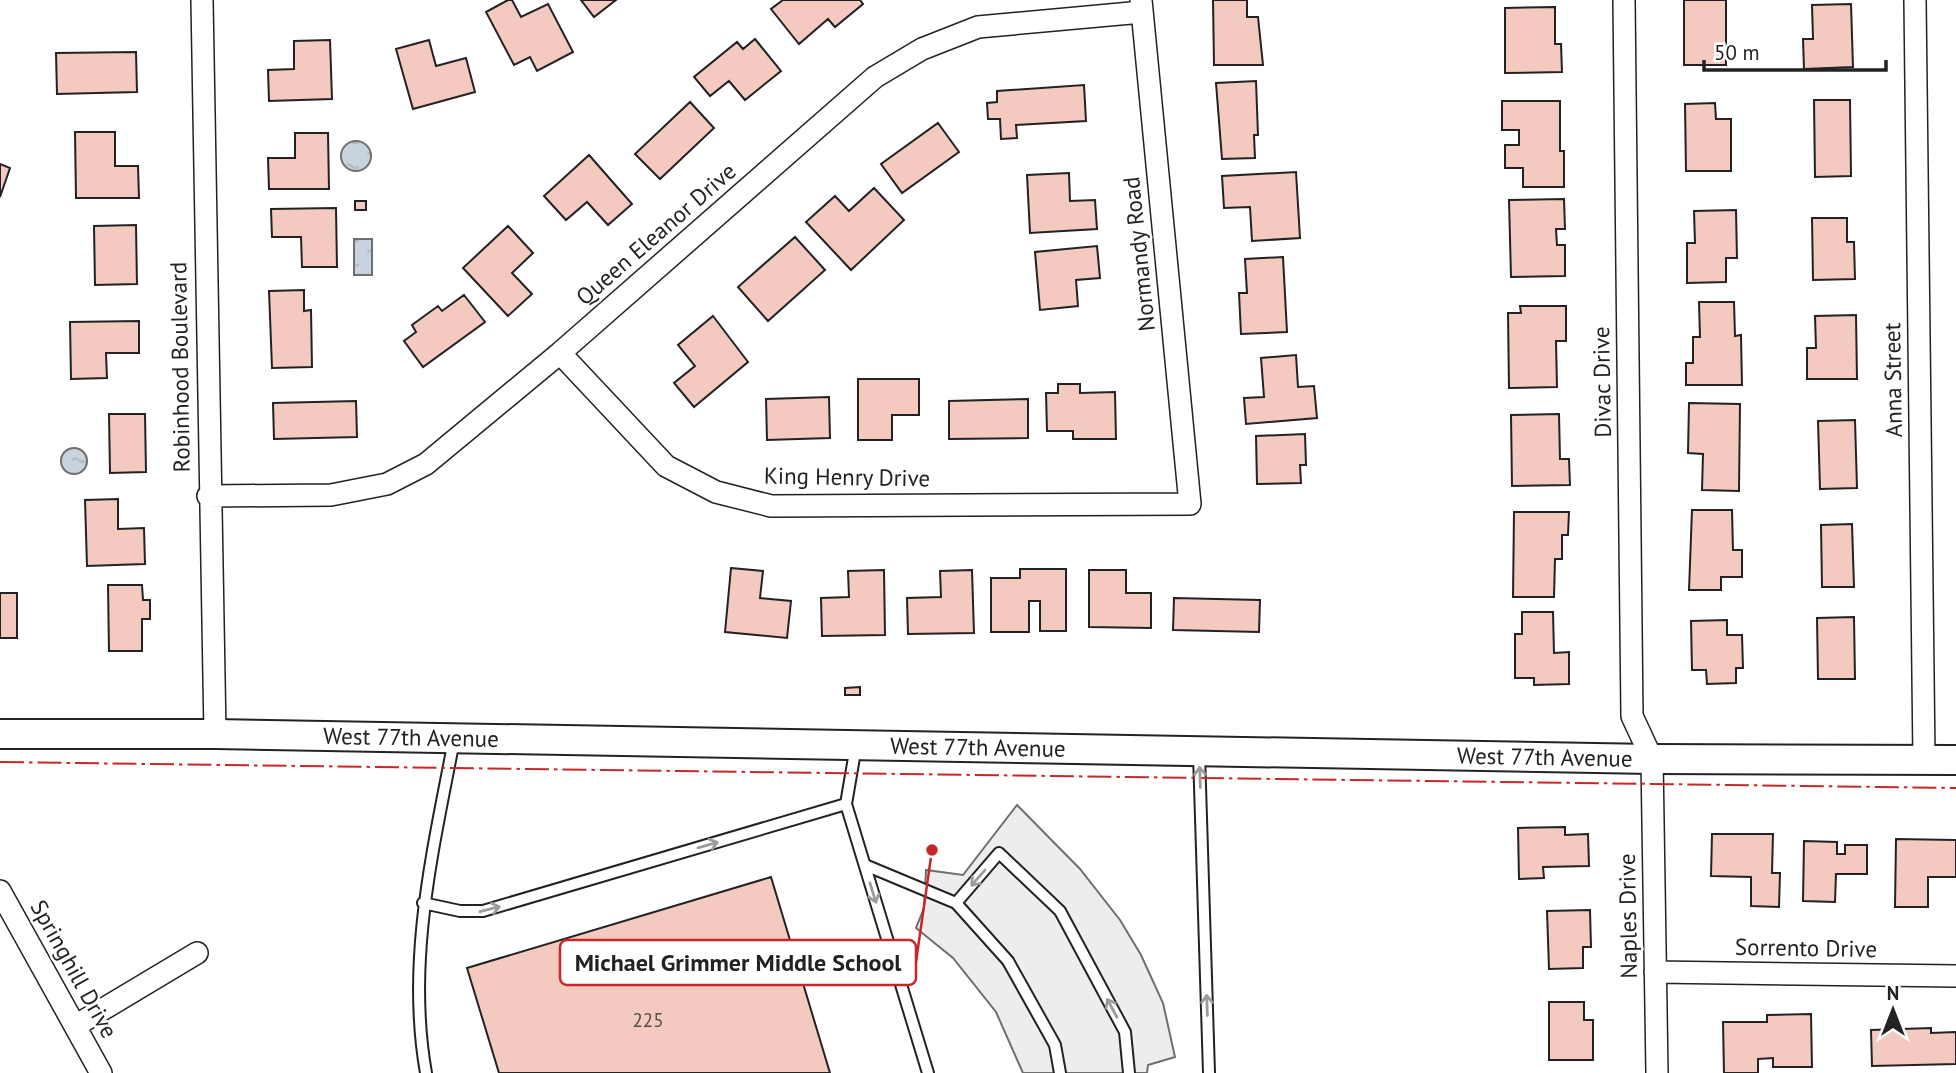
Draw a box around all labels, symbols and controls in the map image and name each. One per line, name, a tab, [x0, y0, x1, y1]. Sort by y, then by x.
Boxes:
scale bar	[1704, 28, 1886, 72]
text: 50 m	[1714, 39, 1760, 66]
street label: Queen Eleanor Drive	[570, 156, 742, 311]
street label: Normandy Road	[1116, 175, 1161, 333]
street label: Robinhood Boulevard	[163, 261, 196, 473]
street label: Anna Street	[1877, 322, 1908, 438]
street label: Divac Drive	[1586, 326, 1617, 438]
street label: King Henry Drive	[764, 461, 930, 492]
street label: West 77th Avenue	[323, 721, 499, 753]
street label: West 77th Avenue	[890, 731, 1066, 763]
street label: West 77th Avenue	[1457, 741, 1633, 773]
one-way arrow	[1193, 766, 1207, 789]
one-way arrow	[697, 837, 719, 850]
street label: Naples Drive	[1612, 853, 1643, 979]
one-way arrow	[970, 868, 986, 886]
one-way arrow	[868, 882, 881, 904]
street label: Springhill Drive	[25, 895, 124, 1043]
one-way arrow	[478, 902, 501, 915]
street label: Sorrento Drive	[1735, 932, 1877, 963]
callout: Michael Grimmer Middle School	[560, 940, 916, 985]
text: Michael Grimmer Middle School	[575, 947, 902, 978]
north arrow	[1858, 975, 1928, 1045]
text: N	[1887, 981, 1899, 1005]
one-way arrow	[1200, 994, 1213, 1017]
one-way arrow	[1105, 998, 1118, 1019]
house number: 225	[632, 1008, 664, 1032]

